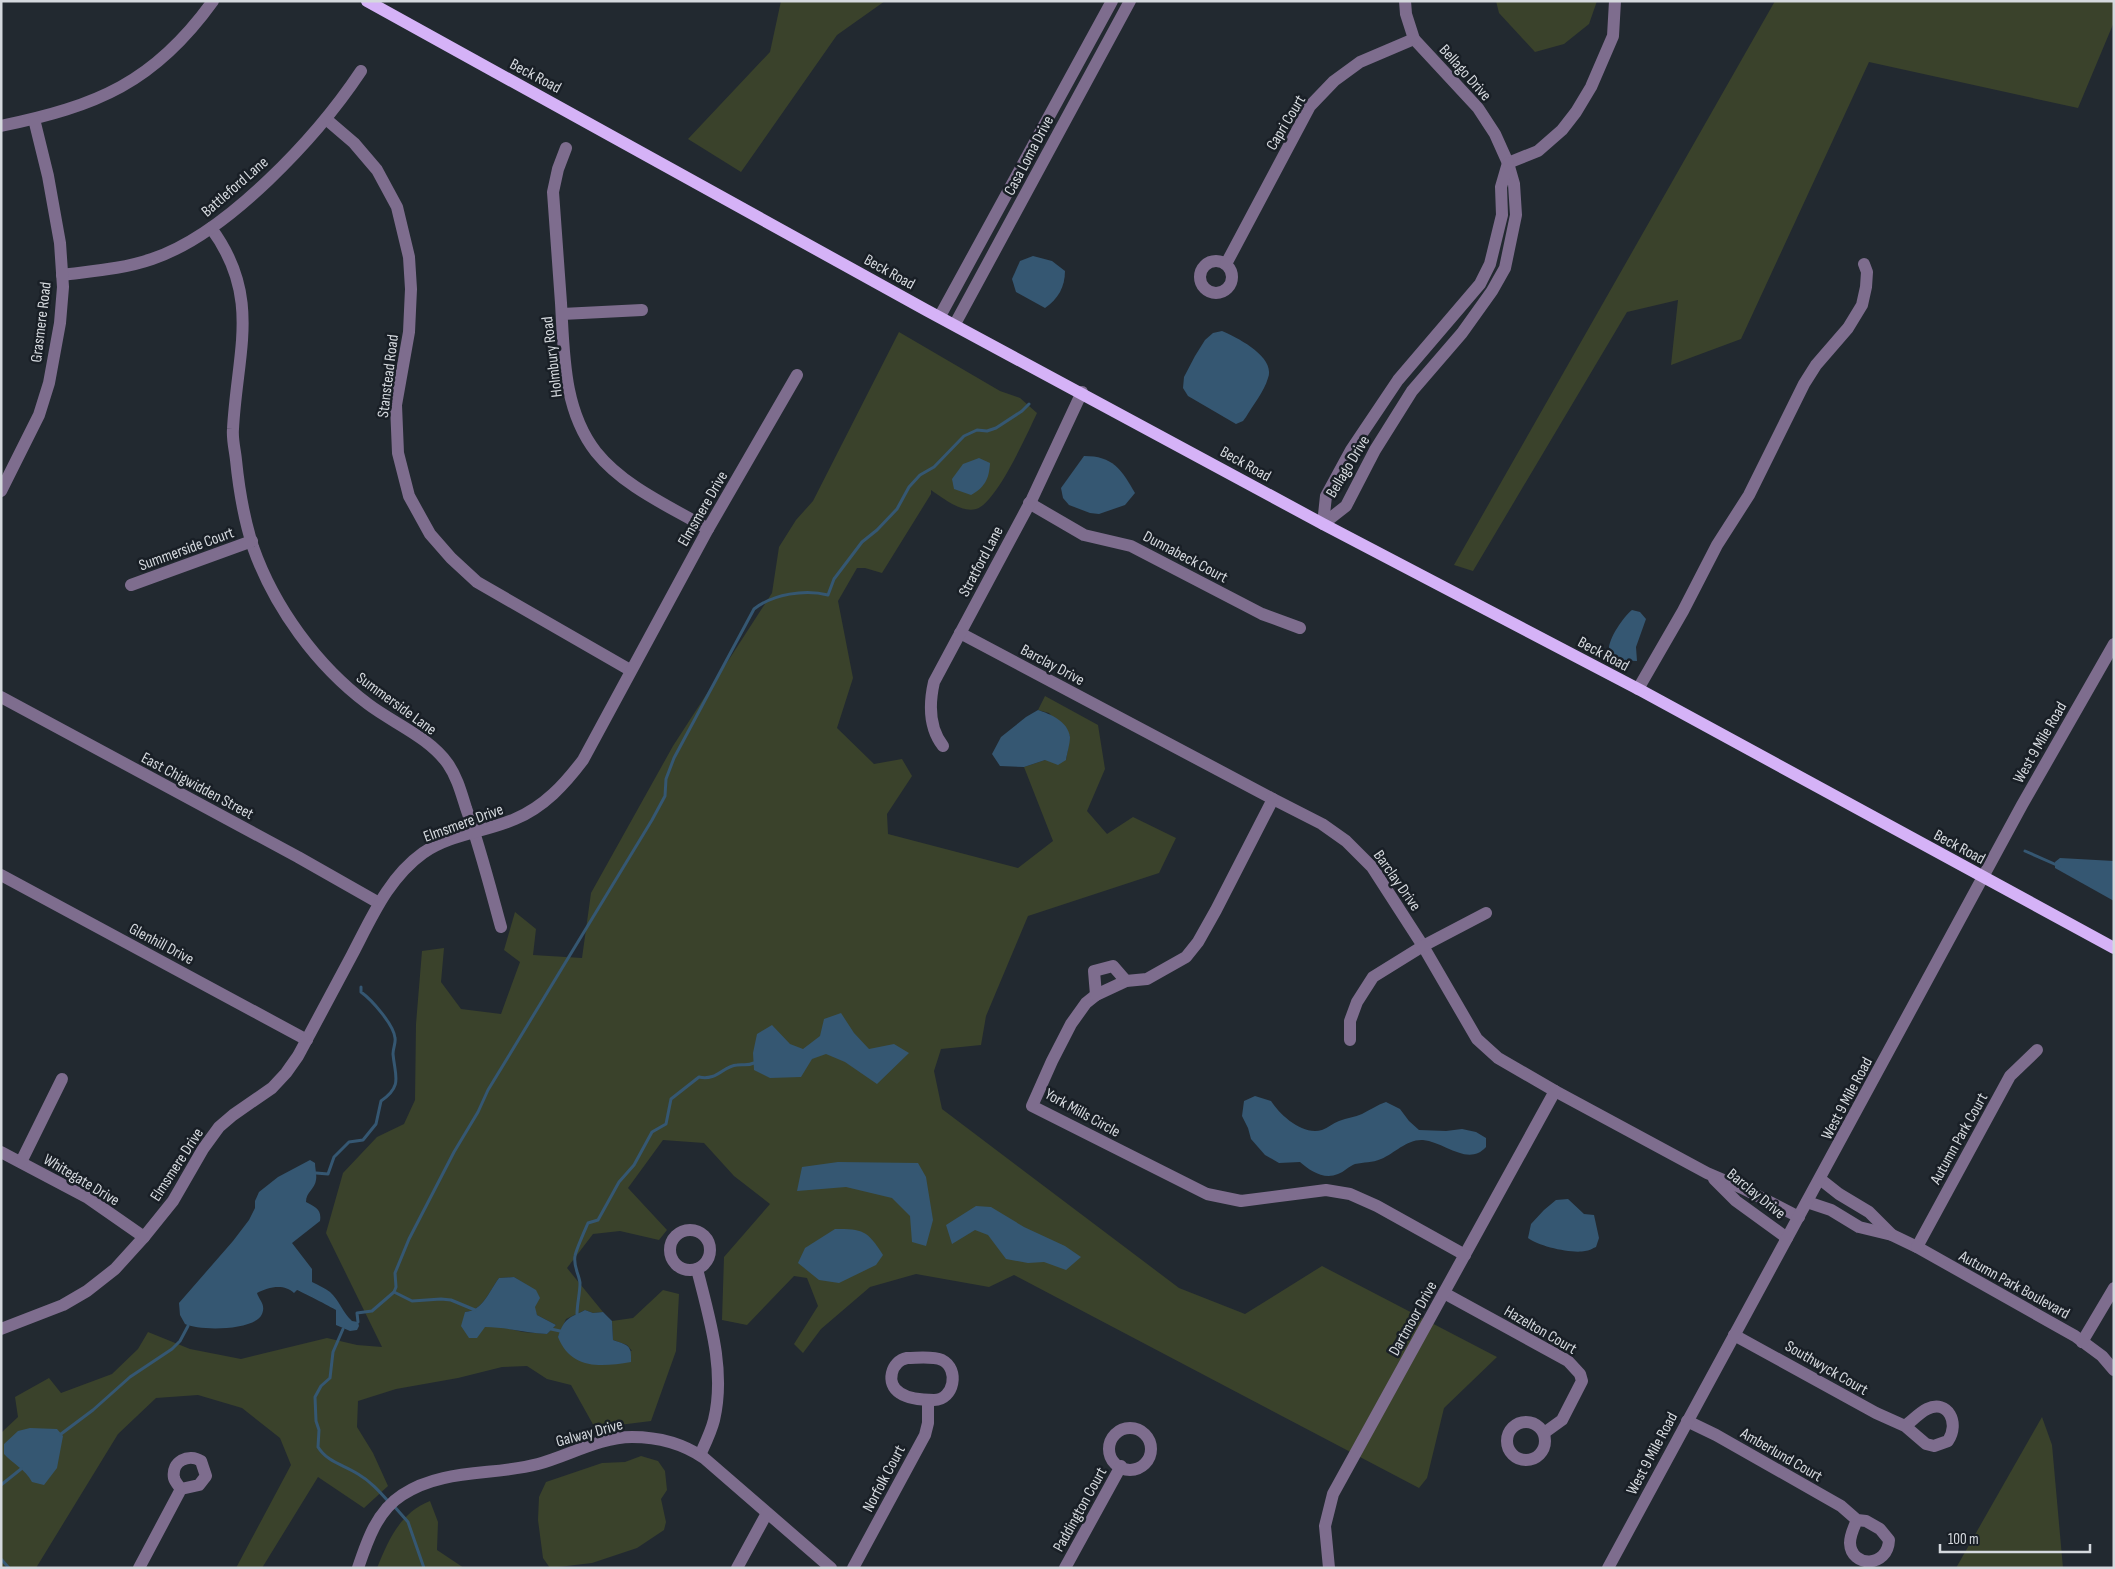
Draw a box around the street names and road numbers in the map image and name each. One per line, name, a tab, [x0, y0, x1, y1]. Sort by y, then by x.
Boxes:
street label: Bellago Drive	[1435, 41, 1495, 105]
street label: Beck Road	[506, 55, 564, 98]
street label: Capri Court	[1262, 92, 1310, 154]
street label: Casa Loma Drive	[1000, 113, 1058, 199]
street label: Battleford Lane	[198, 153, 272, 221]
street label: Beck Road	[860, 251, 918, 294]
street label: Grasmere Road	[27, 281, 56, 364]
street label: Holmbury Road	[538, 315, 567, 398]
street label: Stanstead Road	[374, 334, 403, 419]
street label: Bellago Drive	[1322, 432, 1374, 501]
street label: Beck Road	[1216, 443, 1274, 486]
street label: Elmsmere Drive	[674, 468, 732, 550]
street label: Summerside Court	[136, 523, 237, 575]
street label: Stratford Lane	[955, 523, 1008, 600]
street label: Dunnabeck Court	[1140, 527, 1231, 588]
street label: Beck Road	[1574, 633, 1632, 676]
street label: Barclay Drive	[1017, 641, 1088, 690]
street label: Summerside Lane	[352, 669, 440, 740]
street label: West 9 Mile Road	[2009, 699, 2071, 787]
street label: East Chigwidden Street	[138, 749, 257, 824]
street label: Elmsmere Drive	[421, 800, 506, 847]
street label: Beck Road	[1930, 826, 1988, 869]
street label: Barclay Drive	[1369, 847, 1425, 915]
street label: Glenhill Drive	[126, 919, 197, 969]
street label: West 9 Mile Road	[1818, 1054, 1877, 1143]
street label: York Mills Circle	[1041, 1085, 1123, 1142]
street label: Autumn Park Court	[1926, 1090, 1992, 1189]
street label: Elmsmere Drive	[147, 1125, 208, 1205]
street label: Whitegate Drive	[40, 1150, 123, 1210]
street label: Barclay Drive	[1723, 1165, 1789, 1223]
street label: Autumn Park Boulevard	[1955, 1247, 2073, 1324]
street label: Dartmoor Drive	[1385, 1278, 1442, 1359]
street label: Hazelton Court	[1501, 1302, 1580, 1359]
street label: Southwyck Court	[1781, 1337, 1871, 1400]
street label: West 9 Mile Road	[1623, 1409, 1682, 1498]
street label: Galway Drive	[554, 1415, 625, 1451]
street label: Amberlund Court	[1736, 1424, 1826, 1486]
street label: Norfolk Court	[859, 1442, 910, 1515]
street label: Paddington Court	[1049, 1464, 1111, 1555]

